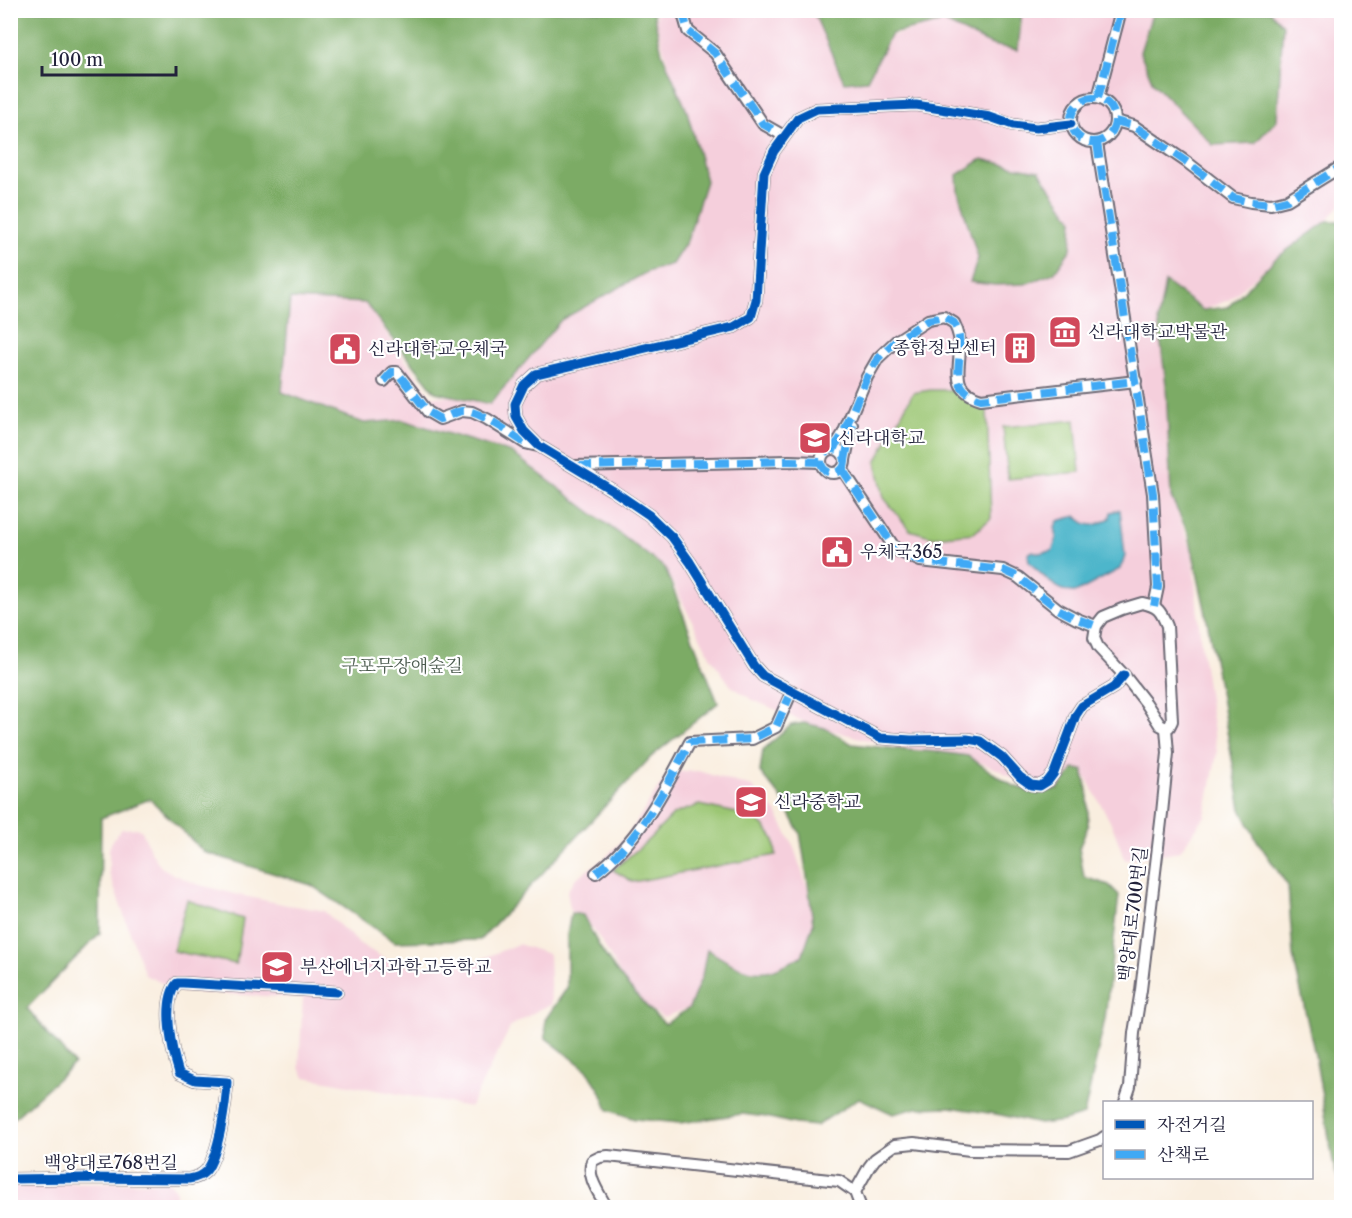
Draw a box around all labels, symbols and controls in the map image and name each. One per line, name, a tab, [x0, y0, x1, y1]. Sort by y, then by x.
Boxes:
scale bar	[42, 39, 176, 77]
text: 100 m	[51, 49, 103, 71]
museum icon: 신라대학교박물관	[1047, 314, 1083, 350]
place label: 신라대학교박물관	[1088, 321, 1228, 343]
building icon: 종합정보센터	[1002, 330, 1038, 366]
public building icon: 신라대학교우체국	[327, 331, 363, 367]
place label: 종합정보센터	[893, 337, 997, 359]
place label: 신라대학교우체국	[368, 338, 507, 360]
school or university icon: 신라대학교	[797, 420, 833, 456]
place label: 신라대학교	[838, 427, 926, 449]
public building icon: 우체국365	[819, 534, 855, 570]
place label: 우체국365	[860, 541, 942, 563]
park label: 구포무장애숲길	[341, 655, 463, 677]
school or university icon: 신라중학교	[733, 784, 769, 820]
place label: 신라중학교	[774, 791, 862, 813]
street label: 백양대로700번길	[1114, 845, 1152, 983]
school or university icon: 부산에너지과학고등학교	[259, 949, 295, 985]
place label: 부산에너지과학고등학교	[300, 956, 492, 978]
legend	[1103, 1101, 1313, 1179]
text: 자전거길	[1157, 1114, 1227, 1136]
text: 산책로	[1157, 1144, 1209, 1166]
street label: 백양대로768번길	[44, 1152, 178, 1174]

